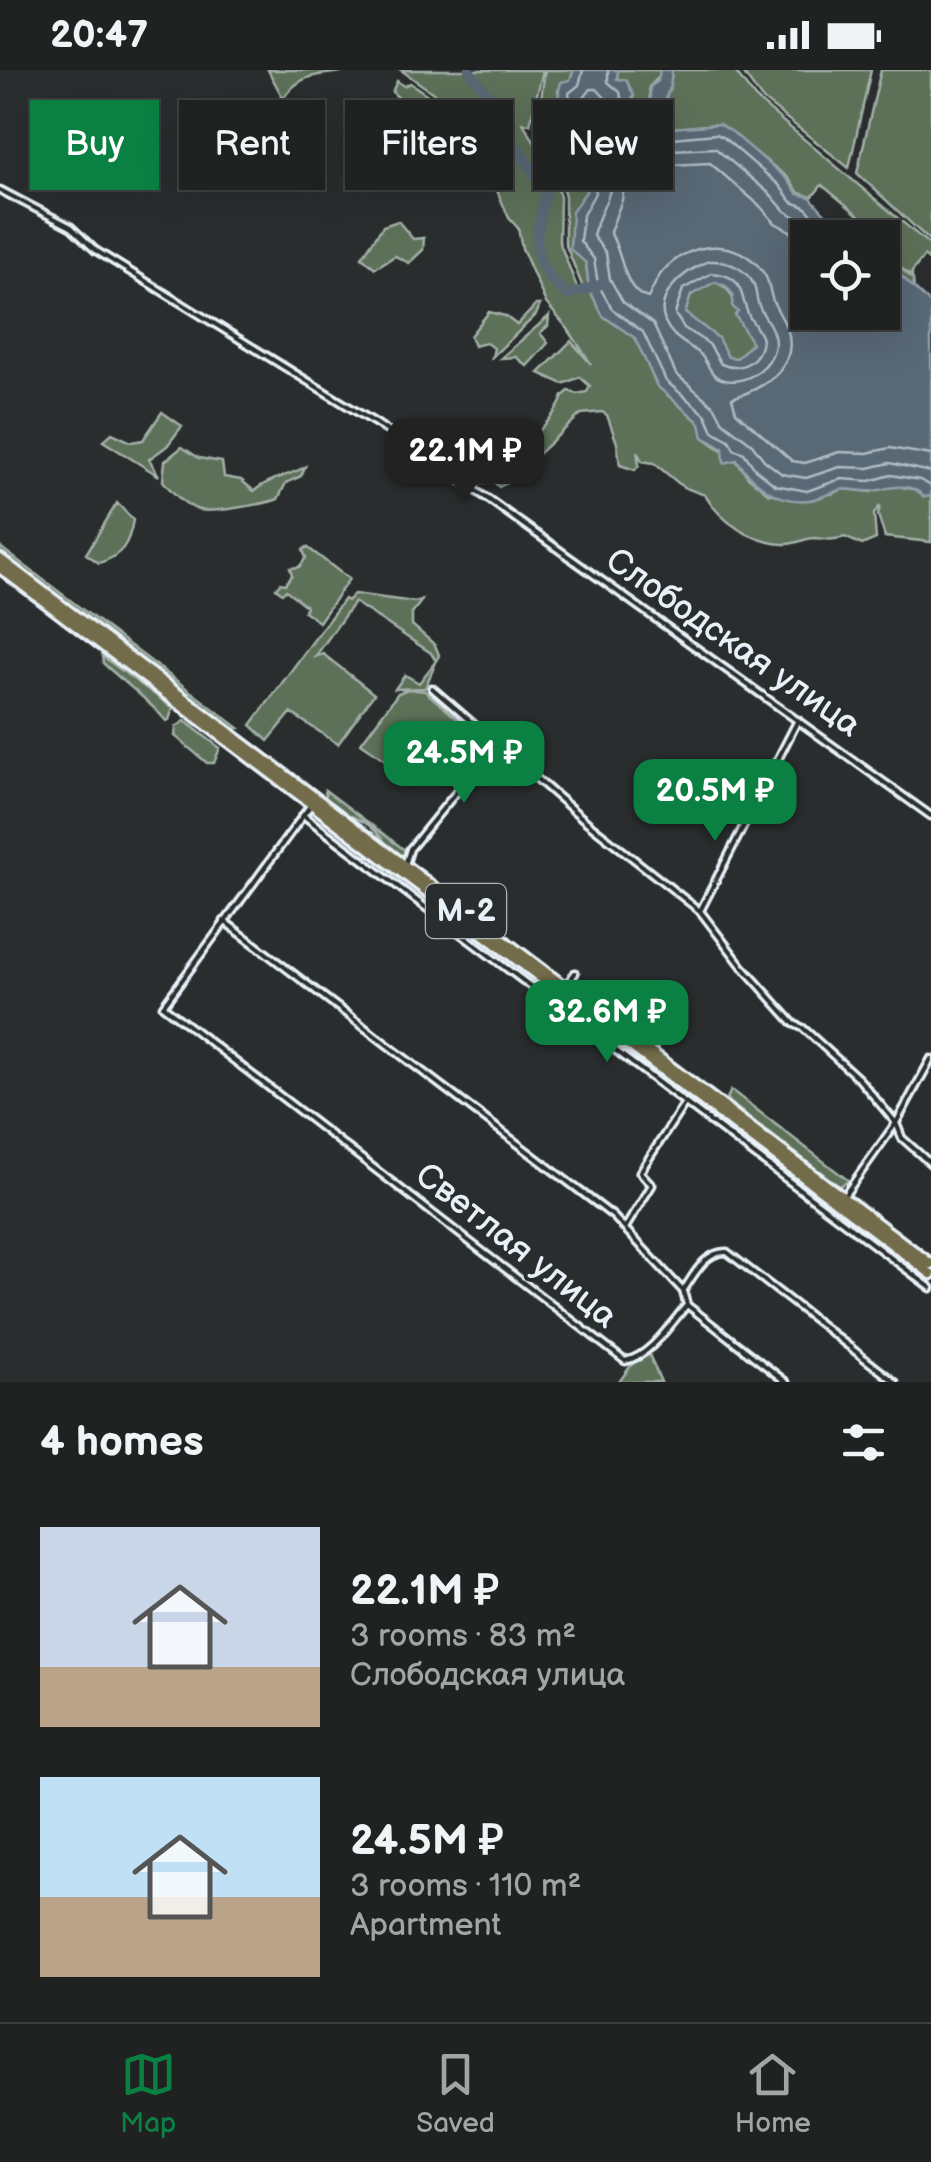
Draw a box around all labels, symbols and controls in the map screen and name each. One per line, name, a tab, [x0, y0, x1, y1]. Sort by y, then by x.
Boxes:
text: 20:47	[50, 13, 148, 58]
chip: Buy	[30, 100, 159, 190]
chip: Rent	[179, 100, 325, 190]
chip: Filters	[345, 100, 513, 190]
chip: New	[533, 100, 673, 190]
map controls	[790, 220, 900, 330]
button: locate	[790, 220, 900, 330]
pin: 22.1M ₽	[373, 419, 557, 504]
text: 22.1M ₽	[408, 432, 522, 471]
street label: Слободская улица	[597, 539, 869, 747]
pin: 24.5M ₽	[372, 721, 556, 806]
text: 24.5M ₽	[405, 734, 523, 773]
pin: 20.5M ₽	[623, 759, 807, 844]
text: 20.5M ₽	[656, 772, 774, 811]
road number: М-2	[426, 884, 506, 938]
pin: 32.6M ₽	[515, 980, 699, 1065]
text: 32.6M ₽	[547, 993, 667, 1032]
street label: Светлая улица	[407, 1154, 626, 1338]
icon: filters	[836, 1415, 891, 1470]
text: 4 homes	[40, 1417, 204, 1468]
text: 22.1M ₽	[350, 1566, 499, 1617]
icon: home	[120, 1567, 240, 1687]
text: 3 rooms · 83 m²	[350, 1617, 576, 1656]
text: Слободская улица	[350, 1656, 625, 1695]
text: 24.5M ₽	[350, 1816, 504, 1867]
icon: home	[120, 1817, 240, 1937]
text: 3 rooms · 110 m²	[350, 1867, 581, 1906]
text: Apartment	[350, 1906, 501, 1945]
tab: Map	[120, 2047, 176, 2140]
tab: Saved	[416, 2047, 495, 2140]
tab: Home	[735, 2047, 811, 2140]

